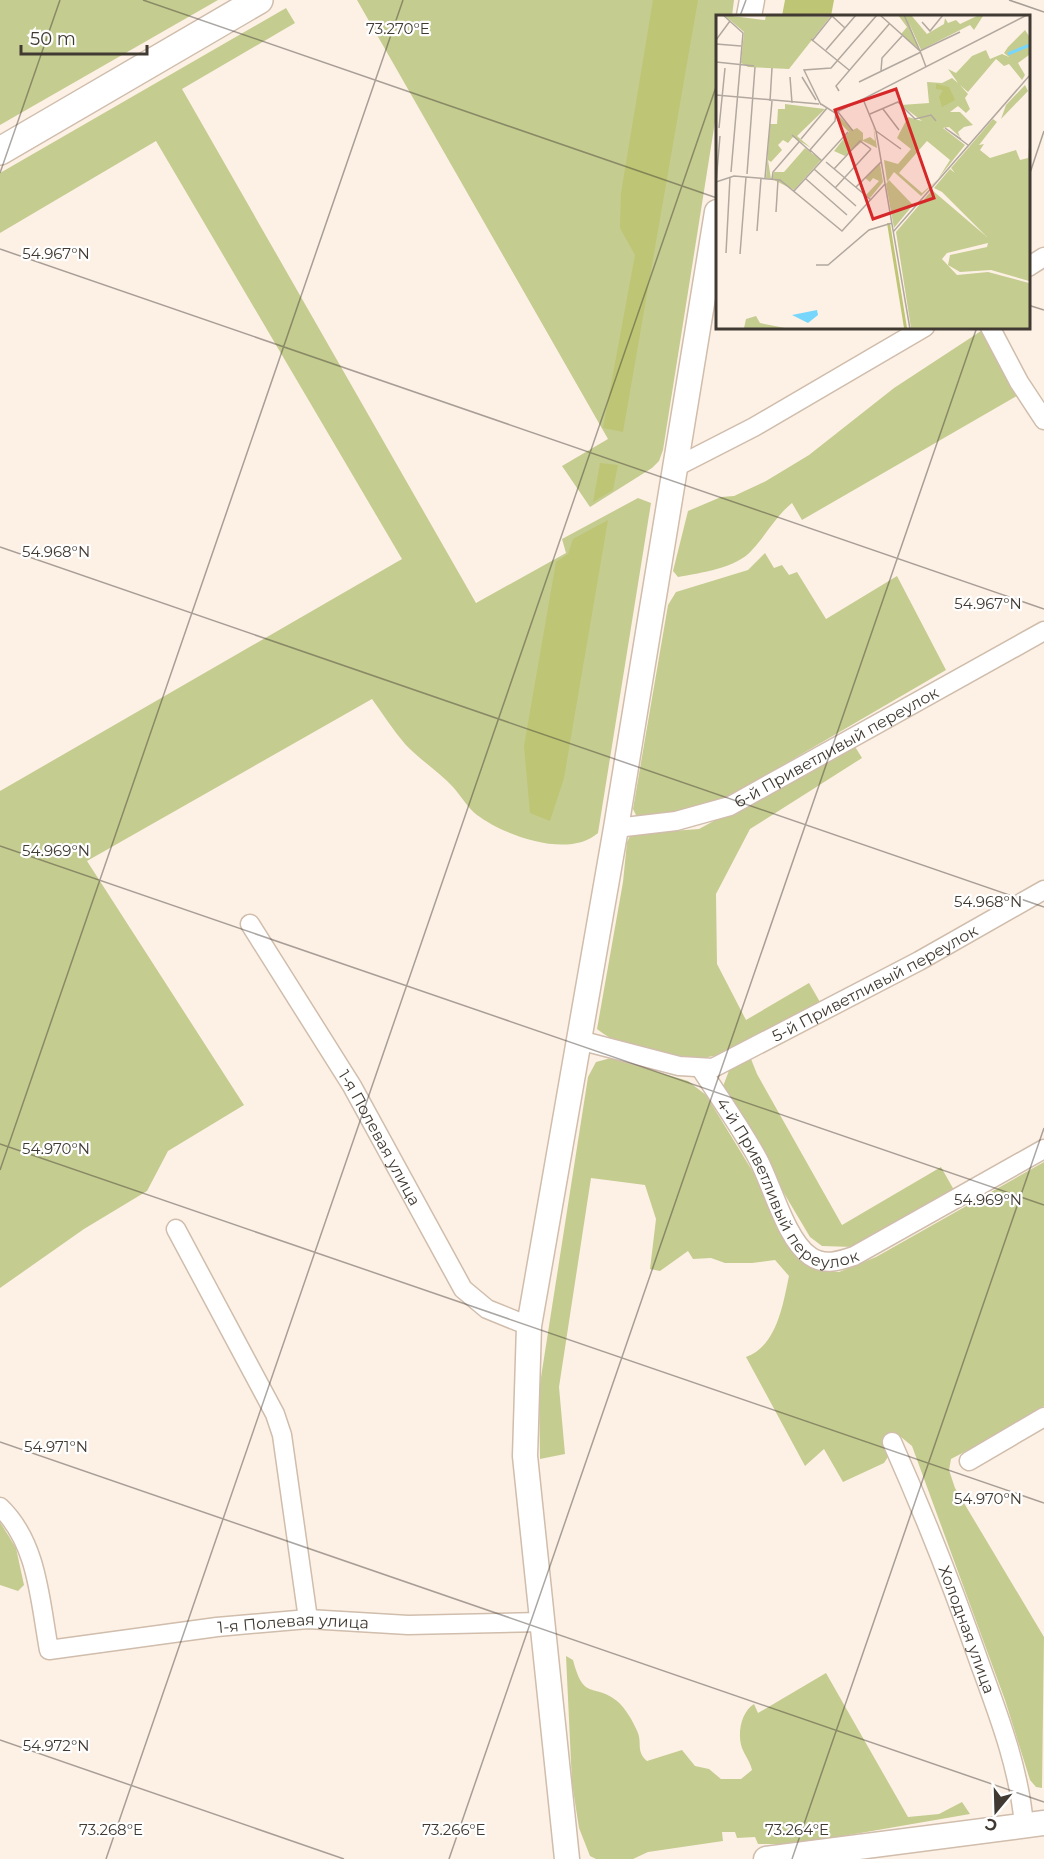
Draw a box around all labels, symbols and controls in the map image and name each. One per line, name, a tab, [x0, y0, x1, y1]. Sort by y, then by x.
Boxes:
inset map	[716, 15, 1029, 328]
scale bar	[21, 18, 147, 56]
text: 73.270°E	[366, 19, 430, 38]
text: 50 m	[30, 28, 76, 50]
text: 54.967°N	[22, 244, 90, 263]
text: 54.968°N	[22, 542, 90, 561]
text: 54.967°N	[954, 594, 1022, 613]
street label: 6-й Приветливый переулок	[731, 682, 943, 812]
text: 54.969°N	[22, 841, 90, 860]
text: 54.968°N	[954, 892, 1022, 911]
street label: 5-й Приветливый переулок	[769, 920, 982, 1046]
street label: 1-я Полевая улица	[334, 1067, 424, 1209]
street label: 4-й Приветливый переулок	[712, 1094, 862, 1272]
text: 54.970°N	[22, 1139, 90, 1158]
text: 54.969°N	[954, 1190, 1022, 1209]
text: 54.971°N	[24, 1437, 88, 1456]
text: 54.970°N	[954, 1489, 1022, 1508]
street label: Холодная улица	[934, 1563, 999, 1696]
street label: 1-я Полевая улица	[217, 1610, 369, 1637]
text: 54.972°N	[23, 1736, 89, 1755]
north arrow	[966, 1781, 1026, 1841]
text: С	[982, 1814, 1000, 1836]
text: 73.268°E	[79, 1820, 143, 1839]
text: 73.266°E	[422, 1820, 486, 1839]
text: 73.264°E	[765, 1820, 829, 1839]

